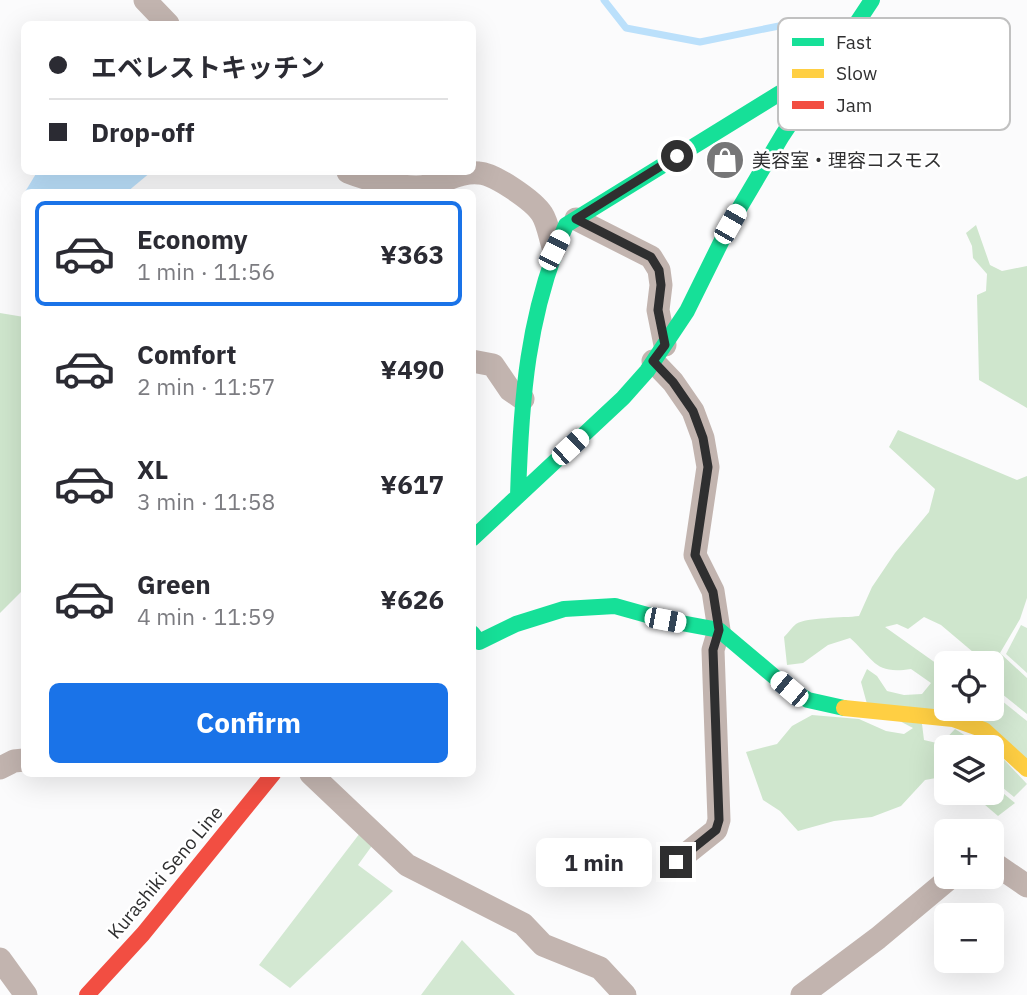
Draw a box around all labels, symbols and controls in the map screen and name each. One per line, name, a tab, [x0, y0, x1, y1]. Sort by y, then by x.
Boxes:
legend	[778, 18, 1010, 130]
text: Fast	[836, 30, 872, 54]
text: エベレストキッチン	[91, 50, 325, 84]
text: Slow	[836, 61, 877, 85]
text: Jam	[836, 93, 872, 117]
text: Drop-off	[91, 115, 194, 149]
shop icon: 美容室・理容コスモス	[704, 139, 746, 181]
route start	[661, 140, 693, 172]
place label: 美容室・理容コスモス	[752, 148, 942, 172]
car	[711, 201, 750, 247]
icon: car	[53, 222, 116, 285]
text: Economy	[137, 222, 248, 256]
car	[536, 227, 573, 273]
text: ¥363	[380, 237, 444, 271]
text: 1 min · 11:56	[137, 256, 275, 286]
icon: car	[53, 337, 116, 400]
text: Comfort	[137, 337, 236, 371]
text: ¥490	[380, 352, 444, 386]
text: 2 min · 11:57	[137, 371, 275, 401]
car	[548, 425, 593, 469]
icon: car	[53, 452, 116, 515]
text: XL	[137, 452, 168, 486]
text: ¥617	[380, 467, 444, 501]
text: 3 min · 11:58	[137, 486, 275, 516]
icon: car	[53, 567, 116, 630]
text: Green	[137, 567, 211, 601]
text: ¥626	[380, 582, 444, 616]
text: 4 min · 11:59	[137, 601, 275, 631]
car	[643, 606, 688, 634]
map controls	[934, 651, 1004, 973]
button: locate	[934, 651, 1004, 721]
car	[767, 667, 812, 711]
button: Confirm	[49, 683, 448, 763]
button: layers	[934, 735, 1004, 805]
street label: Kurashiki Seno Line	[102, 800, 228, 944]
button: +	[934, 819, 1004, 889]
callout: 1 min	[536, 838, 652, 886]
route end	[660, 846, 692, 878]
text: 1 min	[564, 847, 624, 877]
button: −	[934, 903, 1004, 973]

